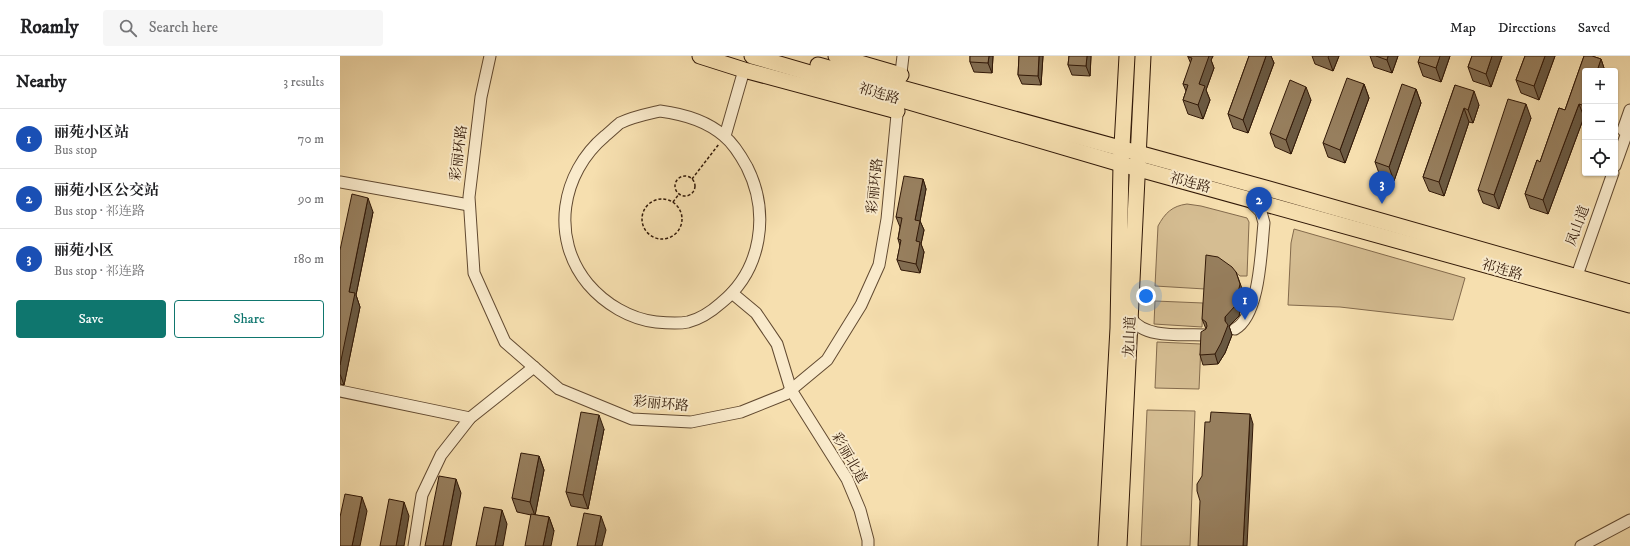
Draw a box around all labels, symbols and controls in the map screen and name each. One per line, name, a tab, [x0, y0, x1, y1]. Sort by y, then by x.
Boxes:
search box	[103, 10, 383, 46]
text: Roamly	[20, 16, 79, 39]
icon: search	[117, 17, 139, 39]
text: Search here	[149, 18, 218, 37]
text: Map	[1450, 19, 1476, 37]
text: Directions	[1498, 19, 1556, 37]
text: Saved	[1578, 19, 1610, 37]
map controls	[1582, 68, 1618, 176]
button: +	[1582, 68, 1618, 104]
text: Nearby	[16, 71, 66, 93]
text: 3 results	[283, 74, 324, 90]
street label: 祁连路	[856, 79, 902, 109]
button: −	[1582, 104, 1618, 140]
text: 丽苑小区站	[54, 123, 129, 142]
street label: 彩丽环路	[447, 124, 471, 182]
text: 1	[27, 131, 31, 147]
text: 70 m	[298, 131, 324, 147]
button: locate	[1582, 140, 1618, 176]
text: Bus stop	[54, 142, 97, 158]
street label: 彩丽环路	[863, 157, 887, 215]
street label: 祁连路	[1167, 169, 1213, 197]
pin: 3	[1369, 171, 1395, 204]
text: 丽苑小区公交站	[54, 181, 159, 200]
pin: 2	[1246, 187, 1272, 220]
text: 2	[26, 191, 32, 207]
text: 90 m	[298, 191, 324, 207]
text: Bus stop · 祁连路	[54, 203, 145, 219]
street label: 凤山道	[1562, 203, 1594, 249]
text: 丽苑小区	[54, 241, 114, 260]
text: 3	[27, 251, 31, 267]
text: 180 m	[293, 251, 324, 267]
street label: 祁连路	[1479, 256, 1525, 284]
text: Bus stop · 祁连路	[54, 263, 145, 279]
your location	[1136, 286, 1156, 306]
pin: 1	[1232, 287, 1258, 320]
button: Save	[16, 300, 166, 338]
button: Share	[174, 300, 324, 338]
street label: 龙山道	[1120, 316, 1140, 358]
street label: 彩丽环路	[632, 393, 690, 415]
street label: 彩丽北道	[827, 429, 871, 487]

